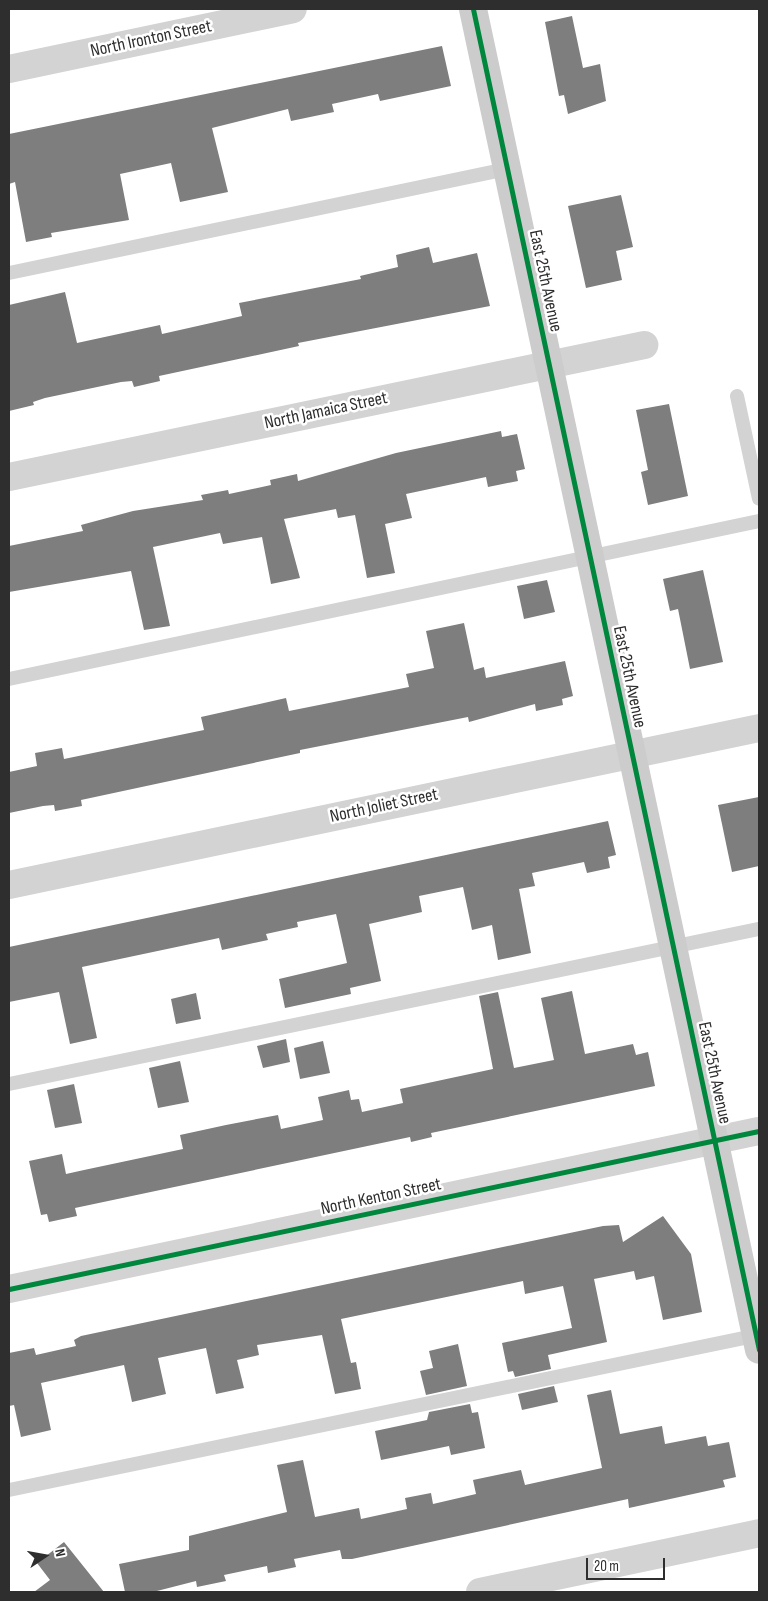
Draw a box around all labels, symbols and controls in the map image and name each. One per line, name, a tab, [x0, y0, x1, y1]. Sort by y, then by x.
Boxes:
street label: North Ironton Street	[88, 16, 214, 62]
street label: East 25th Avenue	[524, 228, 566, 334]
street label: North Jamaica Street	[262, 387, 390, 435]
street label: East 25th Avenue	[608, 624, 650, 730]
street label: North Joliet Street	[328, 784, 440, 828]
street label: East 25th Avenue	[693, 1020, 735, 1126]
street label: North Kenton Street	[319, 1174, 443, 1220]
north arrow	[20, 1531, 70, 1581]
text: N	[51, 1547, 69, 1558]
scale bar	[588, 1548, 667, 1580]
text: 20 m	[594, 1557, 619, 1576]

